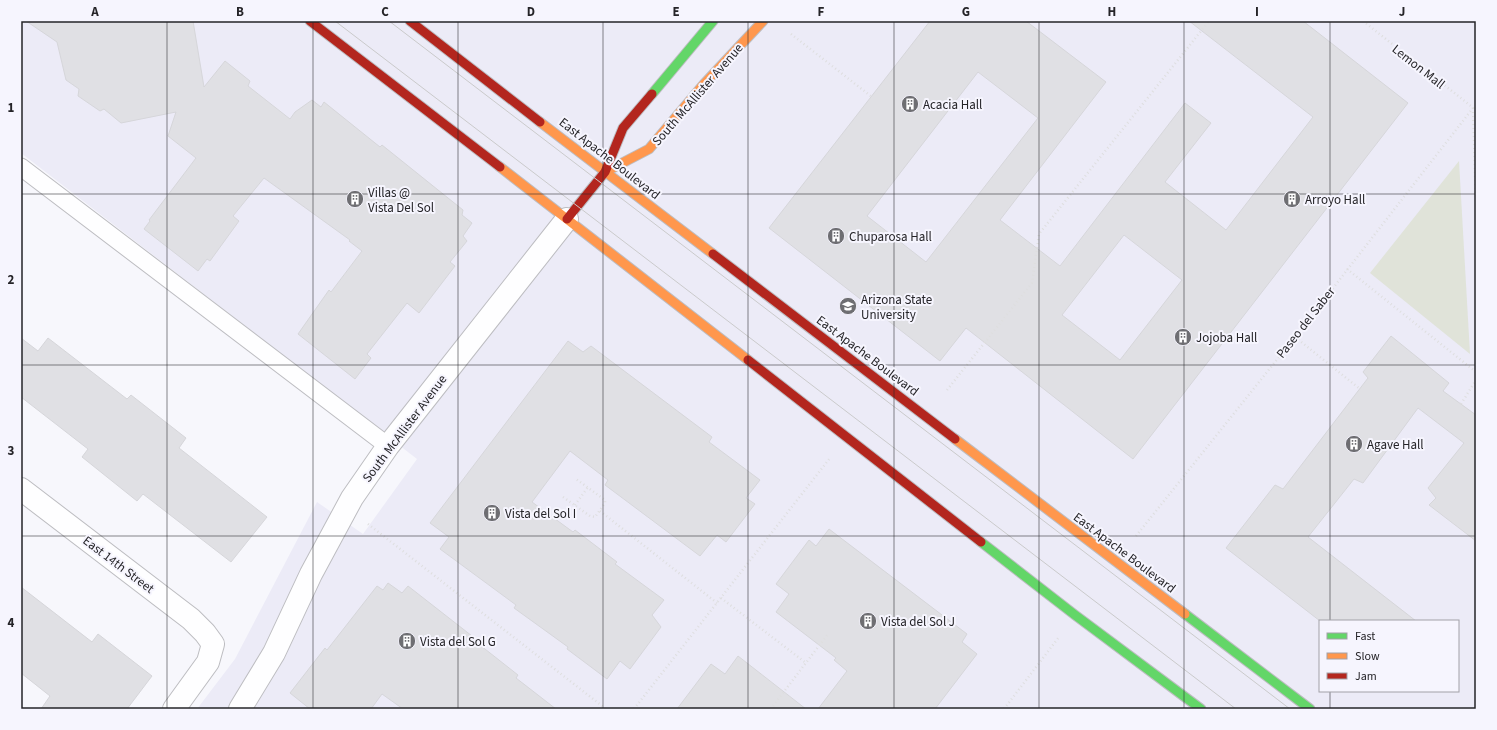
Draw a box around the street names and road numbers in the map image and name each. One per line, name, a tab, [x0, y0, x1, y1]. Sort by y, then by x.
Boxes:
street label: South McAllister Avenue	[648, 40, 747, 150]
street label: Lemon Mall	[1388, 40, 1449, 93]
street label: East Apache Boulevard	[555, 114, 664, 204]
street label: Paseo del Saber	[1272, 283, 1340, 362]
street label: East Apache Boulevard	[813, 311, 922, 400]
street label: South McAllister Avenue	[358, 371, 451, 486]
street label: East Apache Boulevard	[1070, 508, 1179, 597]
street label: East 14th Street	[79, 532, 158, 598]

